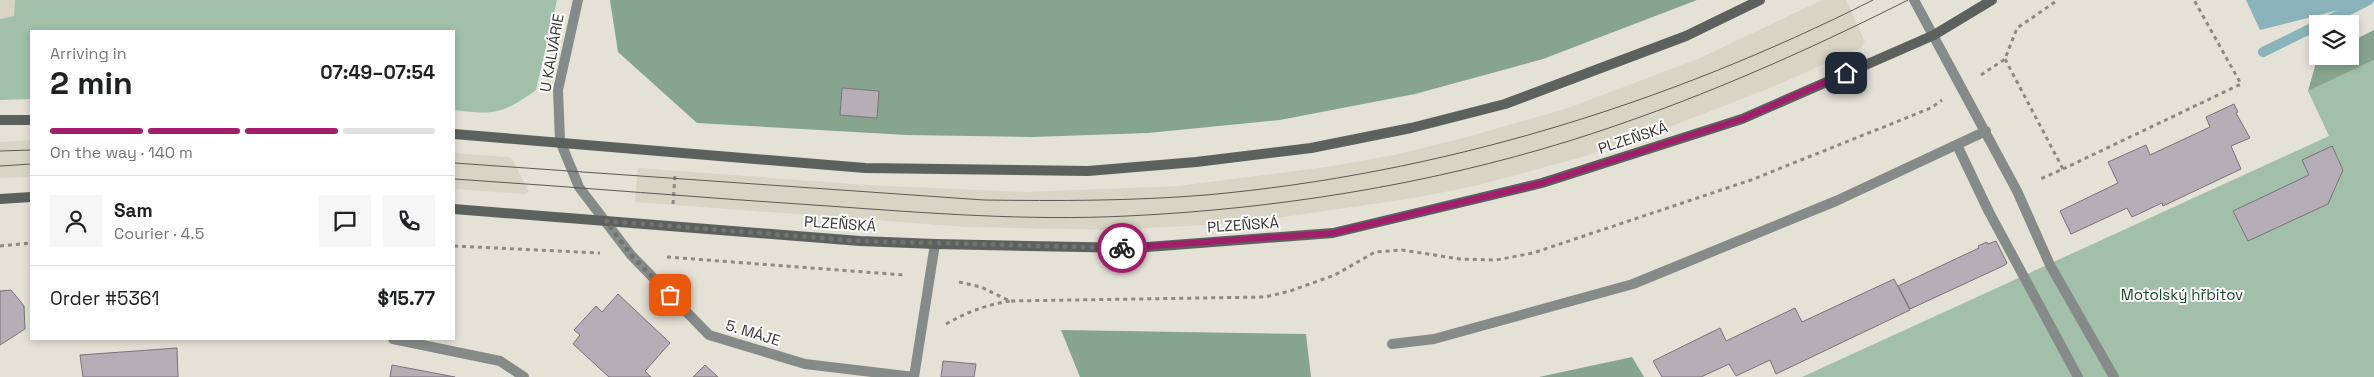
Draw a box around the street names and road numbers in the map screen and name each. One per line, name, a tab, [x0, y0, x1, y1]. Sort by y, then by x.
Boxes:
street label: U KALVÁRIE	[535, 12, 568, 93]
street label: PLZEŇSKÁ	[1596, 117, 1671, 158]
street label: PLZEŇSKÁ	[803, 212, 877, 236]
street label: PLZEŇSKÁ	[1206, 212, 1280, 236]
street label: 5. MÁJE	[724, 315, 783, 350]

